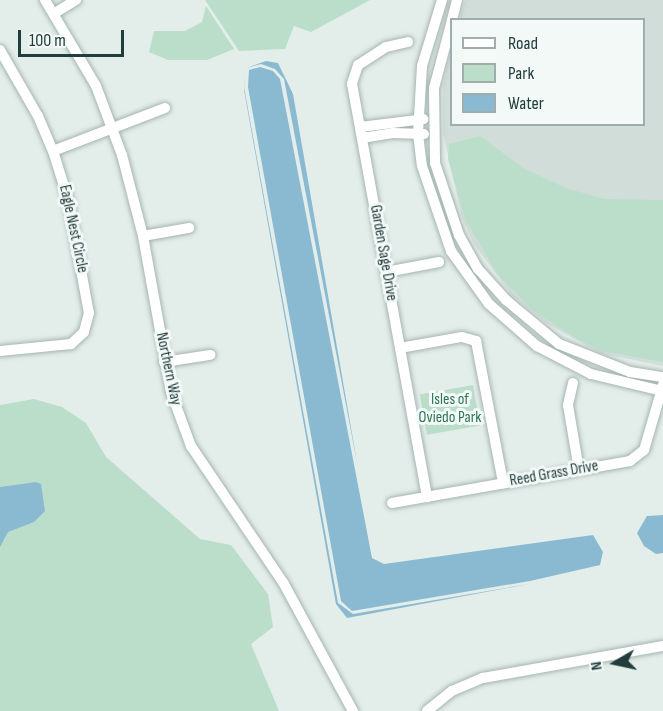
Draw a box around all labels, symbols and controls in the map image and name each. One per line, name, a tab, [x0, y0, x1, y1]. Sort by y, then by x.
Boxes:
scale bar	[21, 18, 128, 56]
legend	[450, 18, 645, 126]
text: 100 m	[29, 30, 66, 51]
text: Road	[508, 33, 538, 54]
text: Park	[508, 63, 534, 84]
text: Water	[508, 93, 544, 114]
street label: Eagle Nest Circle	[54, 183, 92, 275]
street label: Garden Sage Drive	[365, 204, 401, 302]
street label: Northern Way	[151, 331, 185, 407]
park label: Isles of Oviedo Park	[419, 390, 481, 428]
street label: Reed Grass Drive	[508, 457, 600, 491]
north arrow	[585, 633, 645, 693]
text: N	[587, 660, 607, 672]

